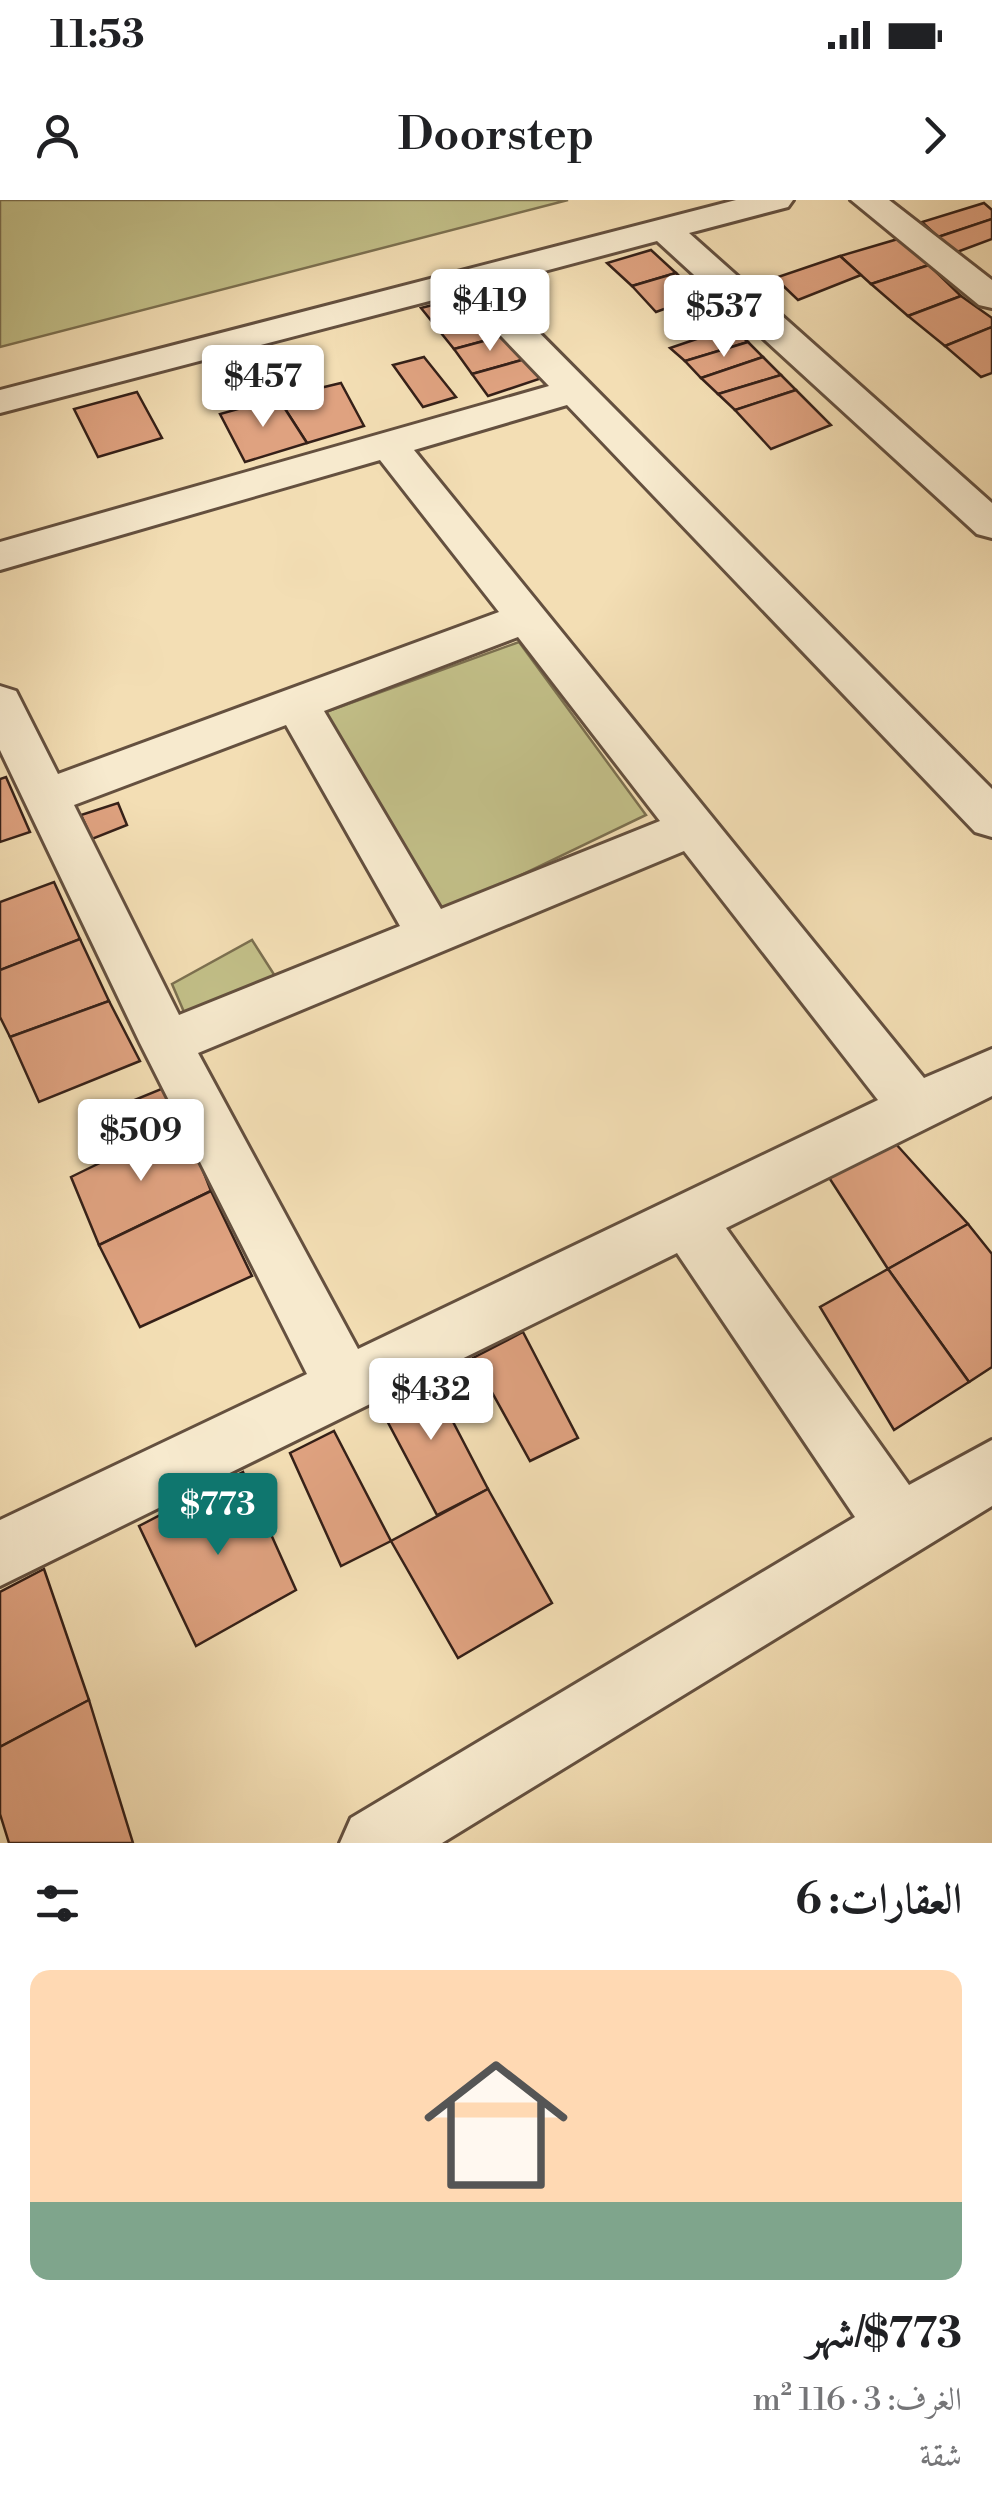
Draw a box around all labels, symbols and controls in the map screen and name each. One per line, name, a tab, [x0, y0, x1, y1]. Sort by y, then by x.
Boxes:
text: 11:53	[50, 12, 145, 59]
text: Doorstep	[398, 107, 594, 164]
icon: person	[30, 108, 85, 163]
icon: forward	[907, 108, 962, 163]
pin: $419	[431, 269, 549, 354]
pin: $537	[665, 275, 783, 360]
text: $419	[452, 281, 528, 321]
text: $537	[686, 287, 762, 327]
pin: $457	[204, 345, 322, 430]
text: $457	[224, 357, 302, 397]
pin: $509	[82, 1099, 200, 1184]
text: $509	[100, 1111, 182, 1151]
pin: $432	[372, 1358, 490, 1443]
text: $432	[391, 1370, 471, 1410]
pin: $773	[159, 1473, 277, 1558]
text: $773	[180, 1485, 256, 1525]
text: العقارات: 6	[795, 1874, 962, 1927]
icon: filters	[30, 1876, 85, 1931]
icon: home	[406, 2035, 586, 2215]
text: $773/شهر	[807, 2308, 962, 2361]
text: الغرف: 3 · 116 m²	[753, 2380, 962, 2420]
text: شقة	[920, 2436, 962, 2476]

